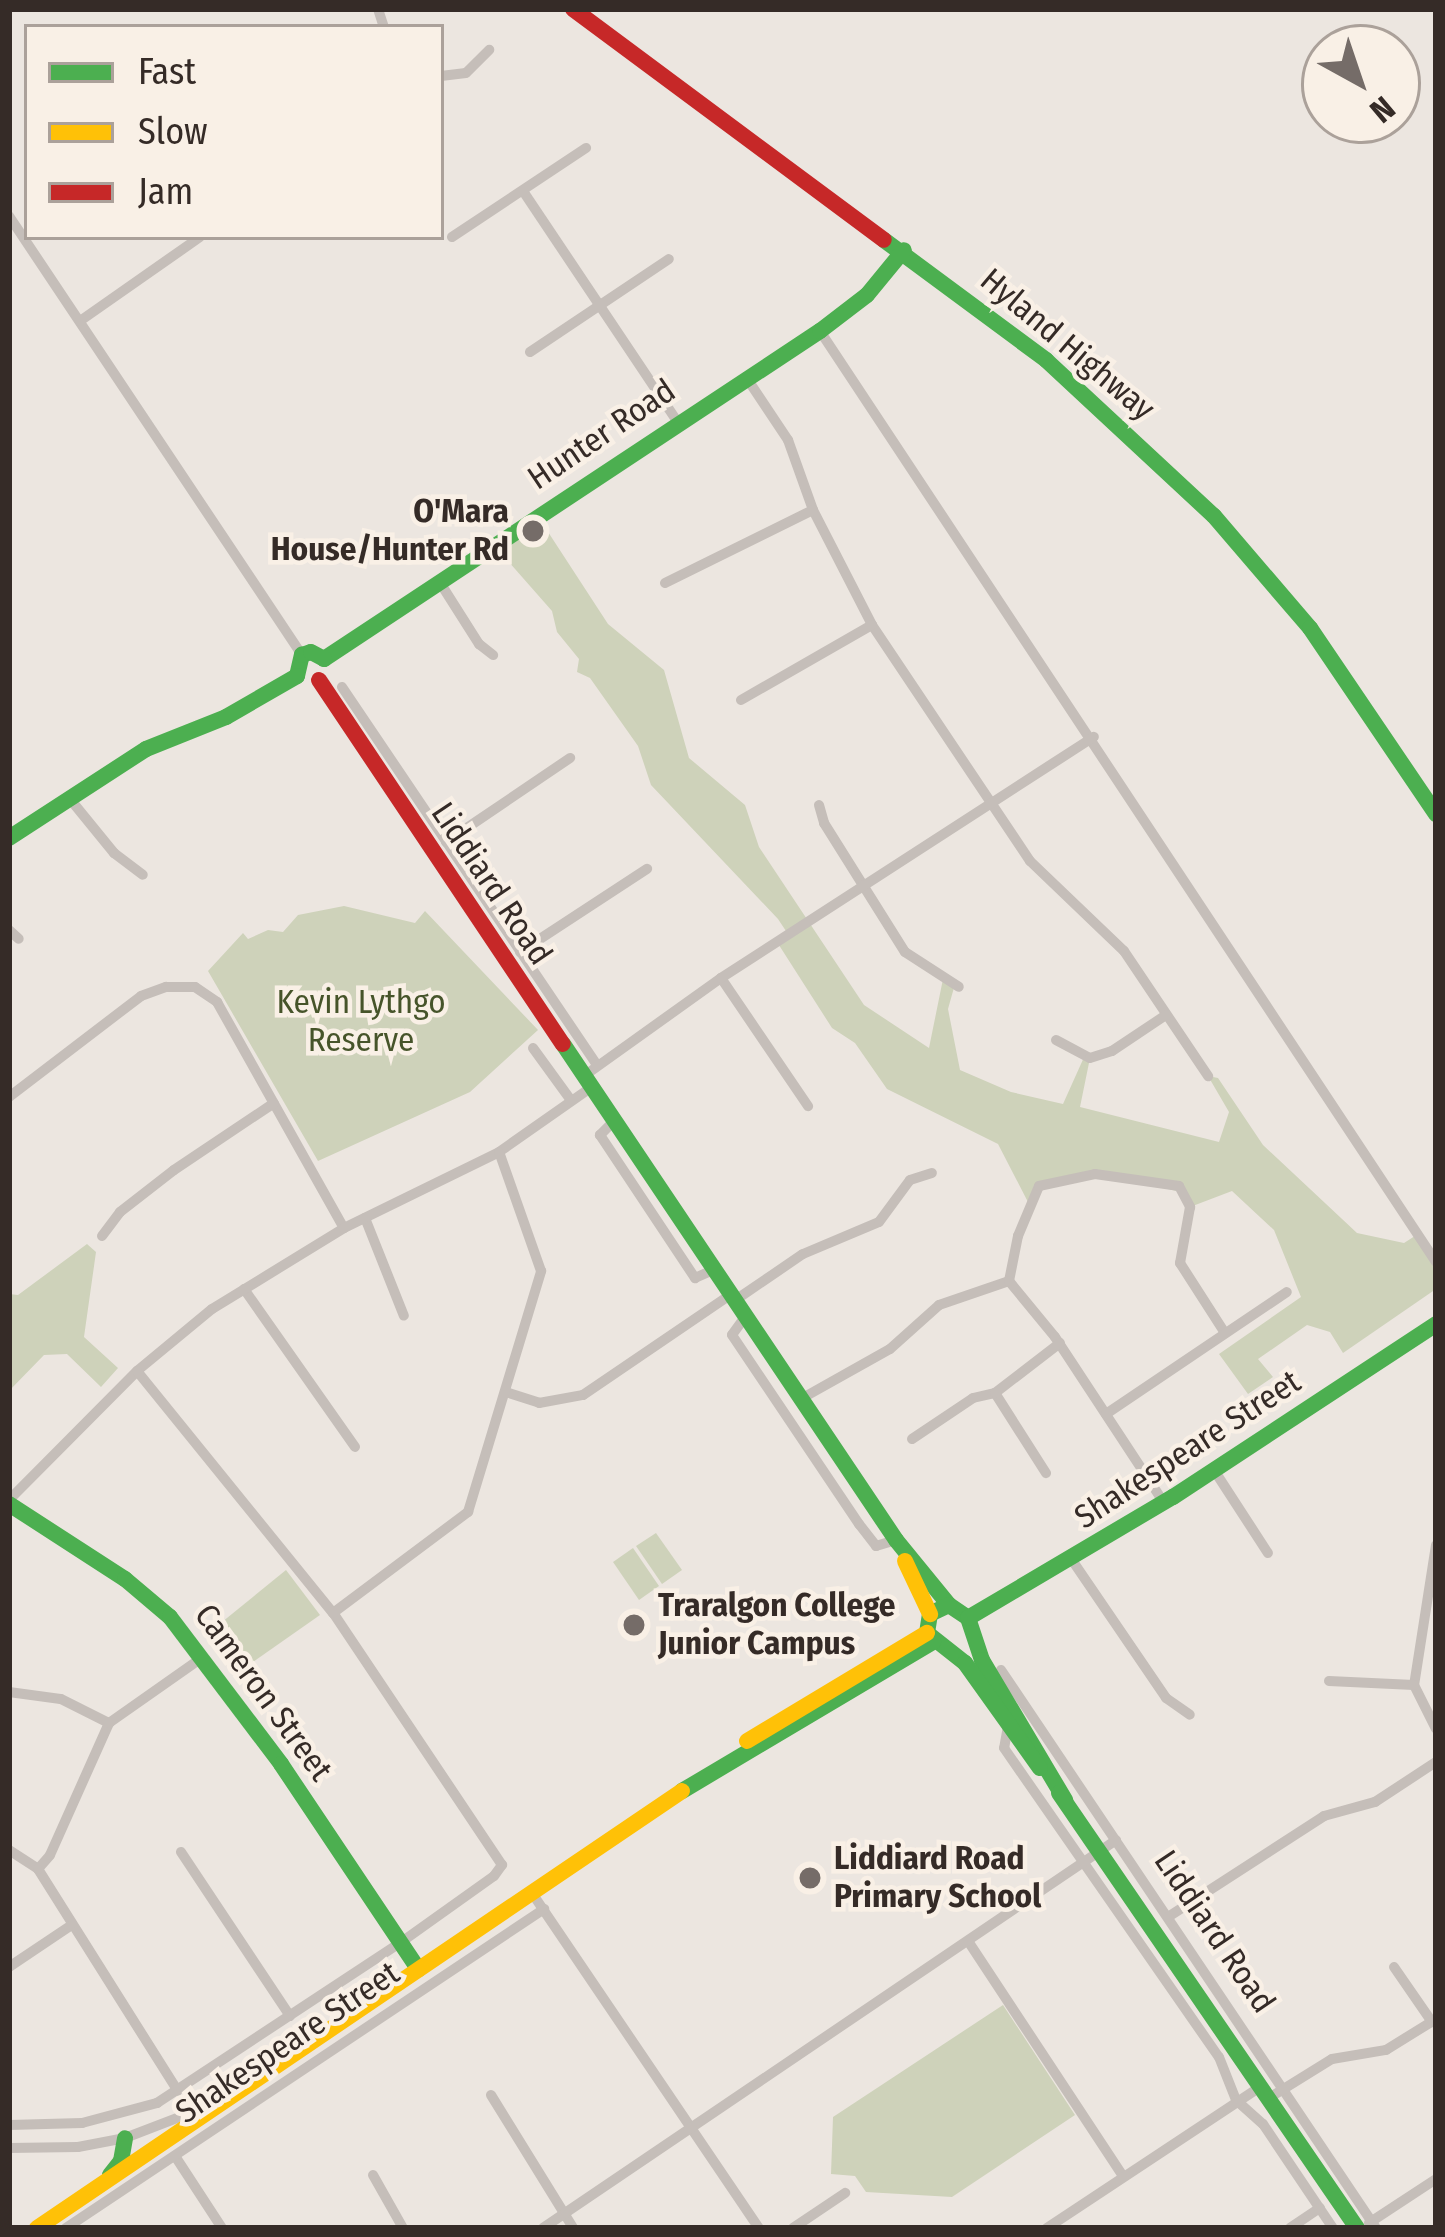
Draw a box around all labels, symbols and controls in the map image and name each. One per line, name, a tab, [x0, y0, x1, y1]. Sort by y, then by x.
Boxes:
legend	[24, 24, 444, 240]
north arrow	[1301, 24, 1421, 144]
text: Fast	[138, 50, 196, 94]
text: N	[1362, 88, 1403, 131]
text: Slow	[138, 110, 208, 154]
text: Jam	[138, 170, 193, 214]
street label: Hyland Highway	[972, 261, 1162, 429]
street label: Hunter Road	[521, 371, 683, 499]
place label: O'Mara House/Hunter Rd	[271, 492, 509, 570]
marker: O'Mara House/Hunter Rd	[520, 518, 546, 544]
street label: Liddiard Road	[422, 795, 560, 973]
park label: Kevin Lythgo Reserve	[276, 983, 446, 1061]
street label: Shakespeare Street	[1068, 1362, 1308, 1538]
place label: Traralgon College Junior Campus	[658, 1586, 896, 1664]
street label: Cameron Street	[186, 1597, 340, 1789]
marker: Traralgon College Junior Campus	[621, 1612, 647, 1638]
place label: Liddiard Road Primary School	[834, 1839, 1041, 1917]
street label: Liddiard Road	[1145, 1843, 1283, 2021]
marker: Liddiard Road Primary School	[797, 1865, 823, 1891]
street label: Shakespeare Street	[169, 1954, 407, 2132]

